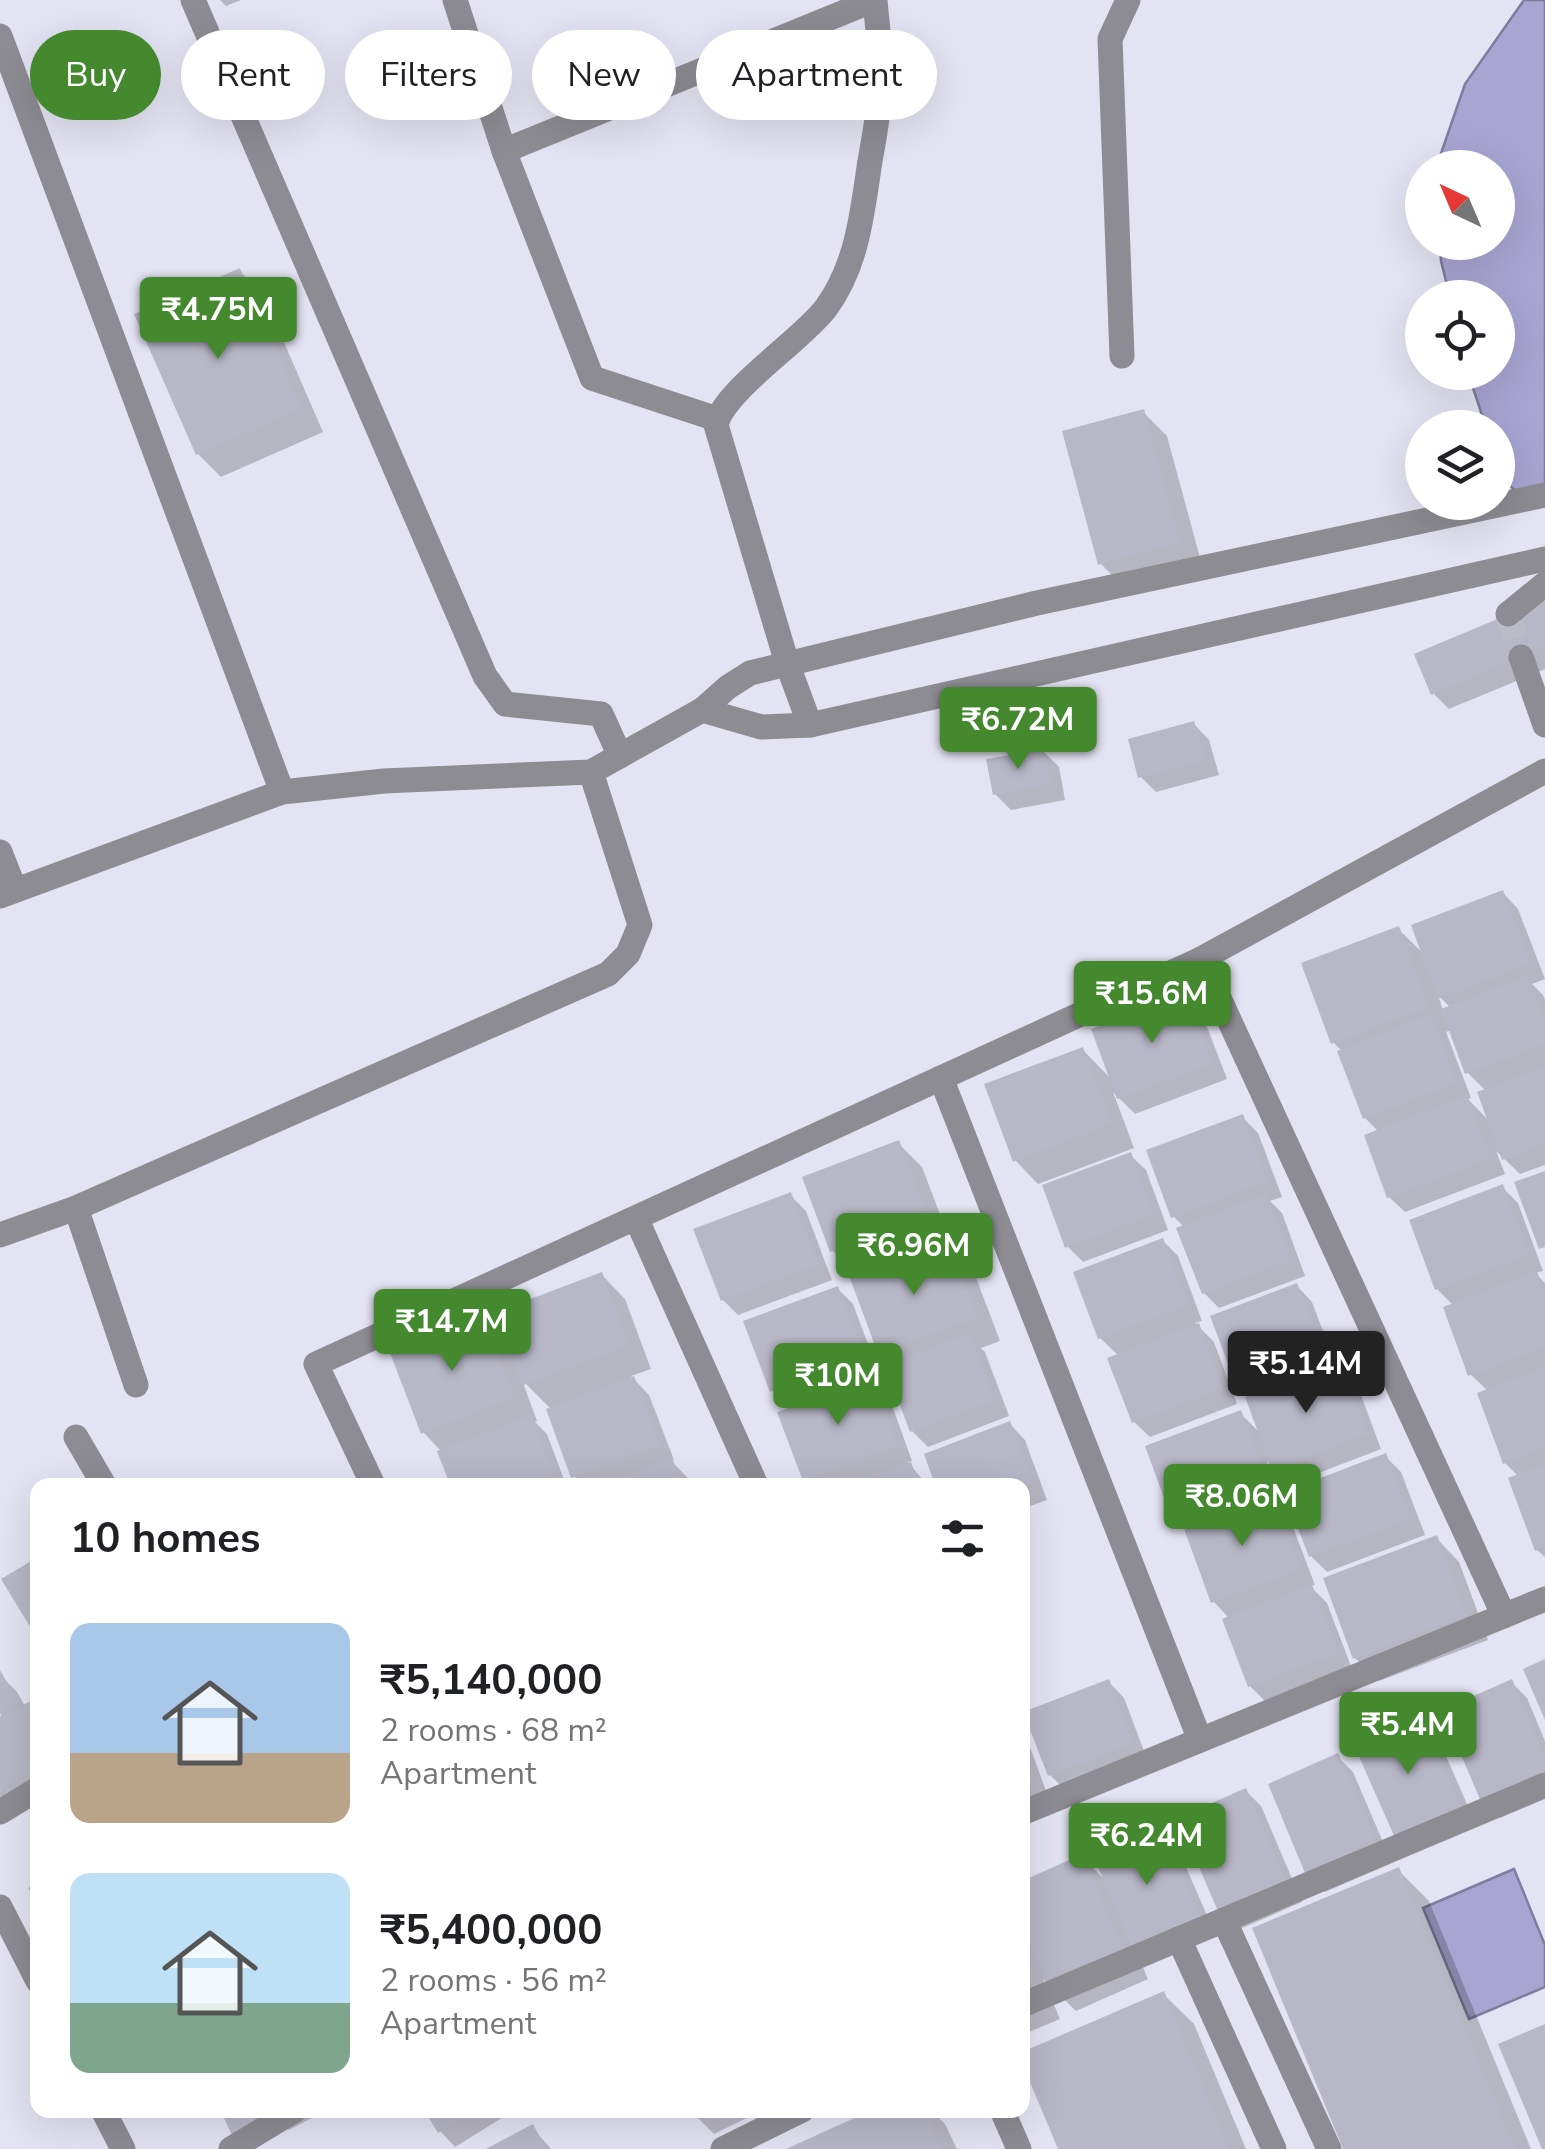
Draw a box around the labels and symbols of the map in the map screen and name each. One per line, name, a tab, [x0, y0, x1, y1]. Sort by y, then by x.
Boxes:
north arrow	[1405, 150, 1515, 260]
pin: ₹4.75M	[137, 277, 299, 362]
pin: ₹6.72M	[937, 687, 1099, 772]
pin: ₹15.6M	[1071, 961, 1233, 1046]
pin: ₹6.96M	[833, 1213, 995, 1298]
pin: ₹14.7M	[371, 1289, 533, 1374]
pin: ₹5.14M	[1225, 1331, 1387, 1416]
pin: ₹10M	[779, 1343, 897, 1428]
pin: ₹8.06M	[1161, 1464, 1323, 1549]
pin: ₹5.4M	[1338, 1692, 1478, 1777]
pin: ₹6.24M	[1066, 1803, 1228, 1888]

